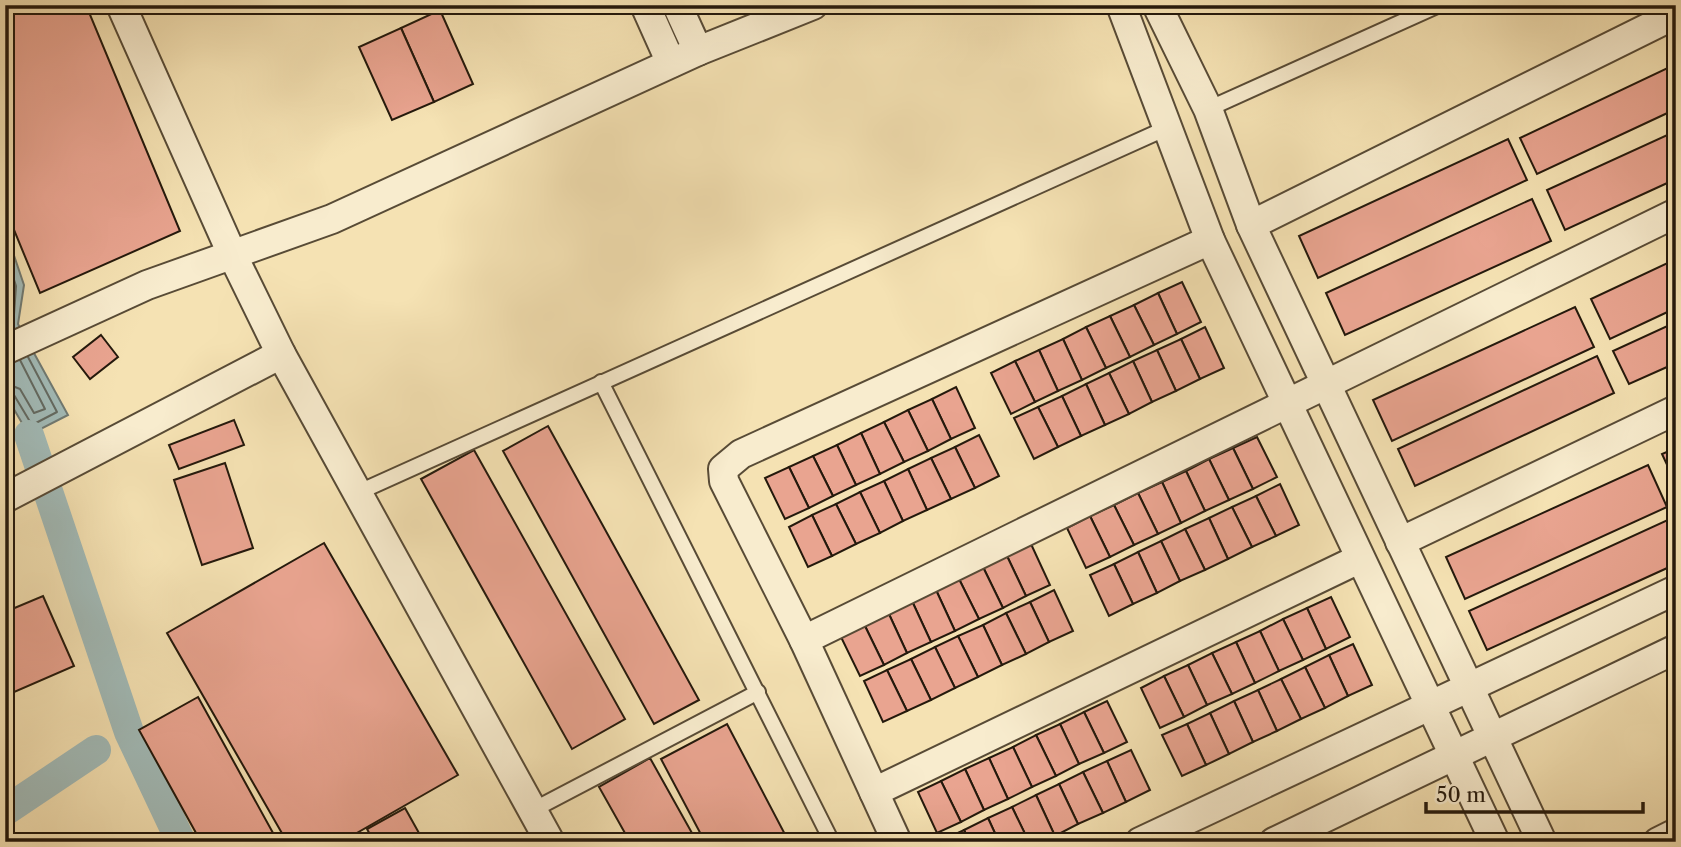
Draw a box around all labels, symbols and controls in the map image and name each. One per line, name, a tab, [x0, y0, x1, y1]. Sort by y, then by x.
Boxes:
scale bar	[1426, 770, 1642, 814]
text: 50 m	[1436, 782, 1486, 807]

